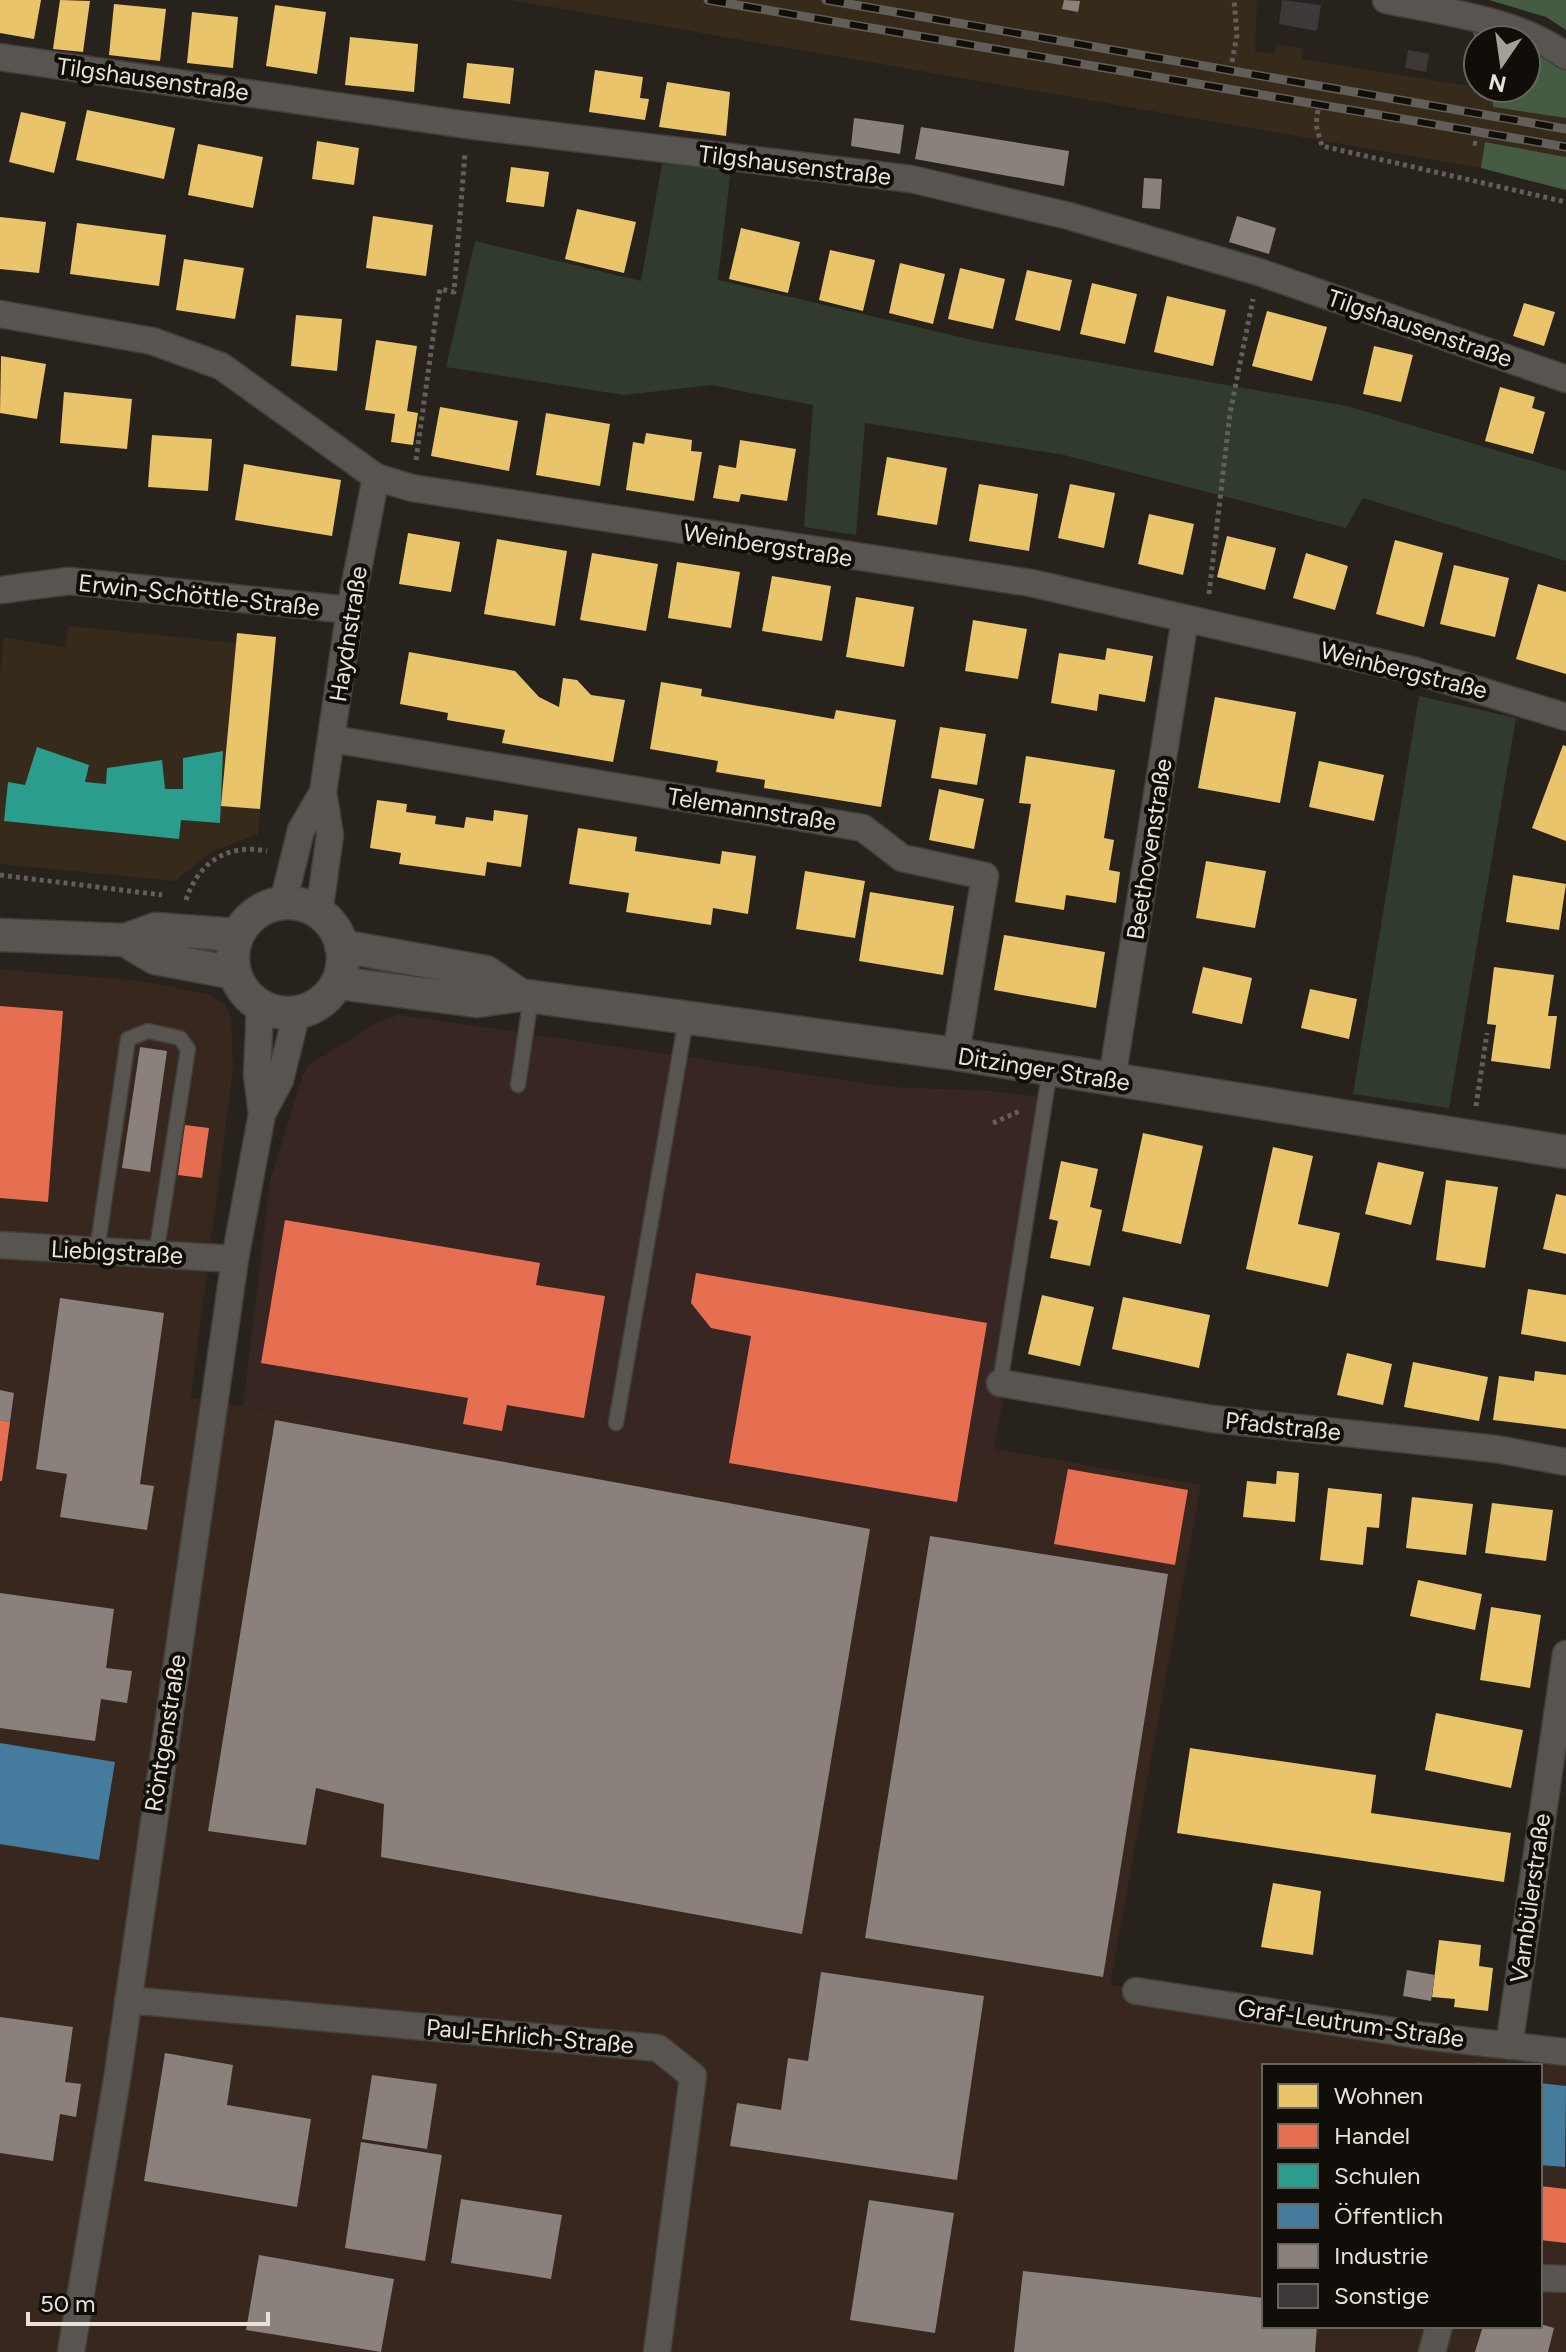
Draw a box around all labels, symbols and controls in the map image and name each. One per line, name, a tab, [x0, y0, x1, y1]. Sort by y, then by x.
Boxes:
north arrow	[1462, 24, 1542, 104]
street label: Tilgshausenstraße	[55, 51, 251, 107]
text: N	[1486, 68, 1509, 98]
street label: Tilgshausenstraße	[697, 139, 893, 191]
street label: Tilgshausenstraße	[1324, 283, 1516, 373]
street label: Weinbergstraße	[681, 517, 855, 573]
street label: Haydnstraße	[323, 564, 373, 704]
street label: Erwin-Schöttle-Straße	[77, 568, 321, 622]
street label: Weinbergstraße	[1318, 635, 1490, 705]
street label: Beethovenstraße	[1120, 756, 1178, 942]
street label: Telemannstraße	[666, 781, 838, 837]
street label: Ditzinger Straße	[956, 1041, 1132, 1097]
street label: Liebigstraße	[50, 1234, 184, 1270]
street label: Pfadstraße	[1224, 1406, 1342, 1446]
street label: Röntgenstraße	[138, 1652, 192, 1814]
street label: Varnbülerstraße	[1504, 1811, 1556, 1985]
street label: Graf-Leutrum-Straße	[1236, 1993, 1466, 2053]
street label: Paul-Ehrlich-Straße	[425, 2012, 635, 2060]
legend	[1262, 2064, 1542, 2328]
text: Wohnen	[1334, 2081, 1423, 2110]
text: Handel	[1334, 2121, 1410, 2150]
text: Schulen	[1334, 2161, 1420, 2190]
text: Öffentlich	[1334, 2201, 1443, 2230]
text: Industrie	[1334, 2241, 1428, 2270]
scale bar	[28, 2276, 268, 2326]
text: Sonstige	[1334, 2281, 1429, 2310]
text: 50 m	[40, 2289, 96, 2318]

